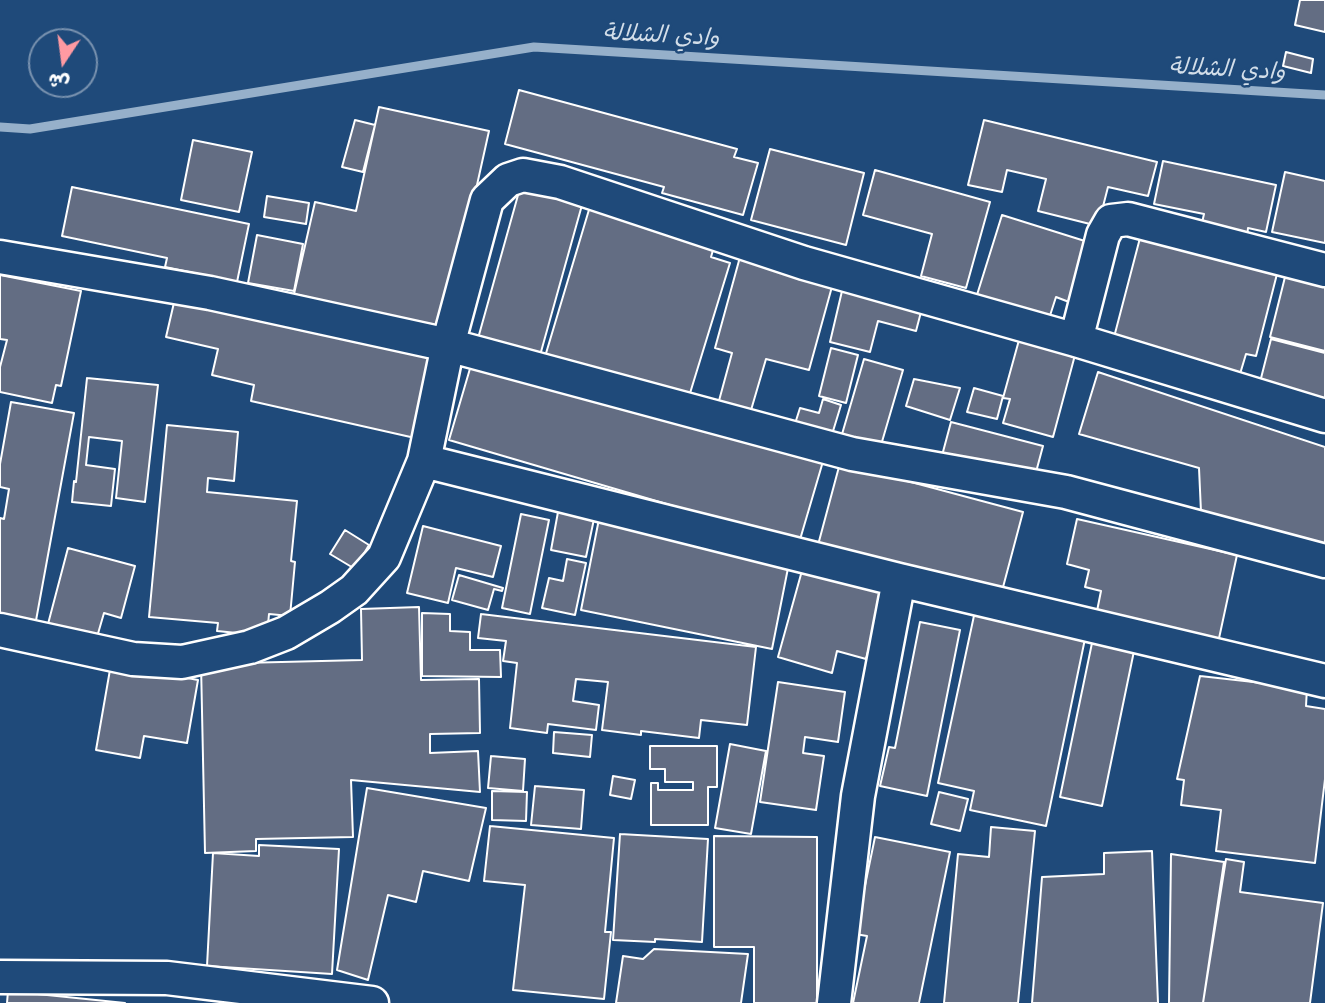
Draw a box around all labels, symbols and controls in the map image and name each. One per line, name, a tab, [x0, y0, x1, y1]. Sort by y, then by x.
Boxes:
water label: وادي الشلالة	[602, 19, 720, 53]
north arrow	[28, 28, 98, 98]
water label: وادي الشلالة	[1168, 53, 1286, 87]
text: ش	[46, 67, 72, 97]

